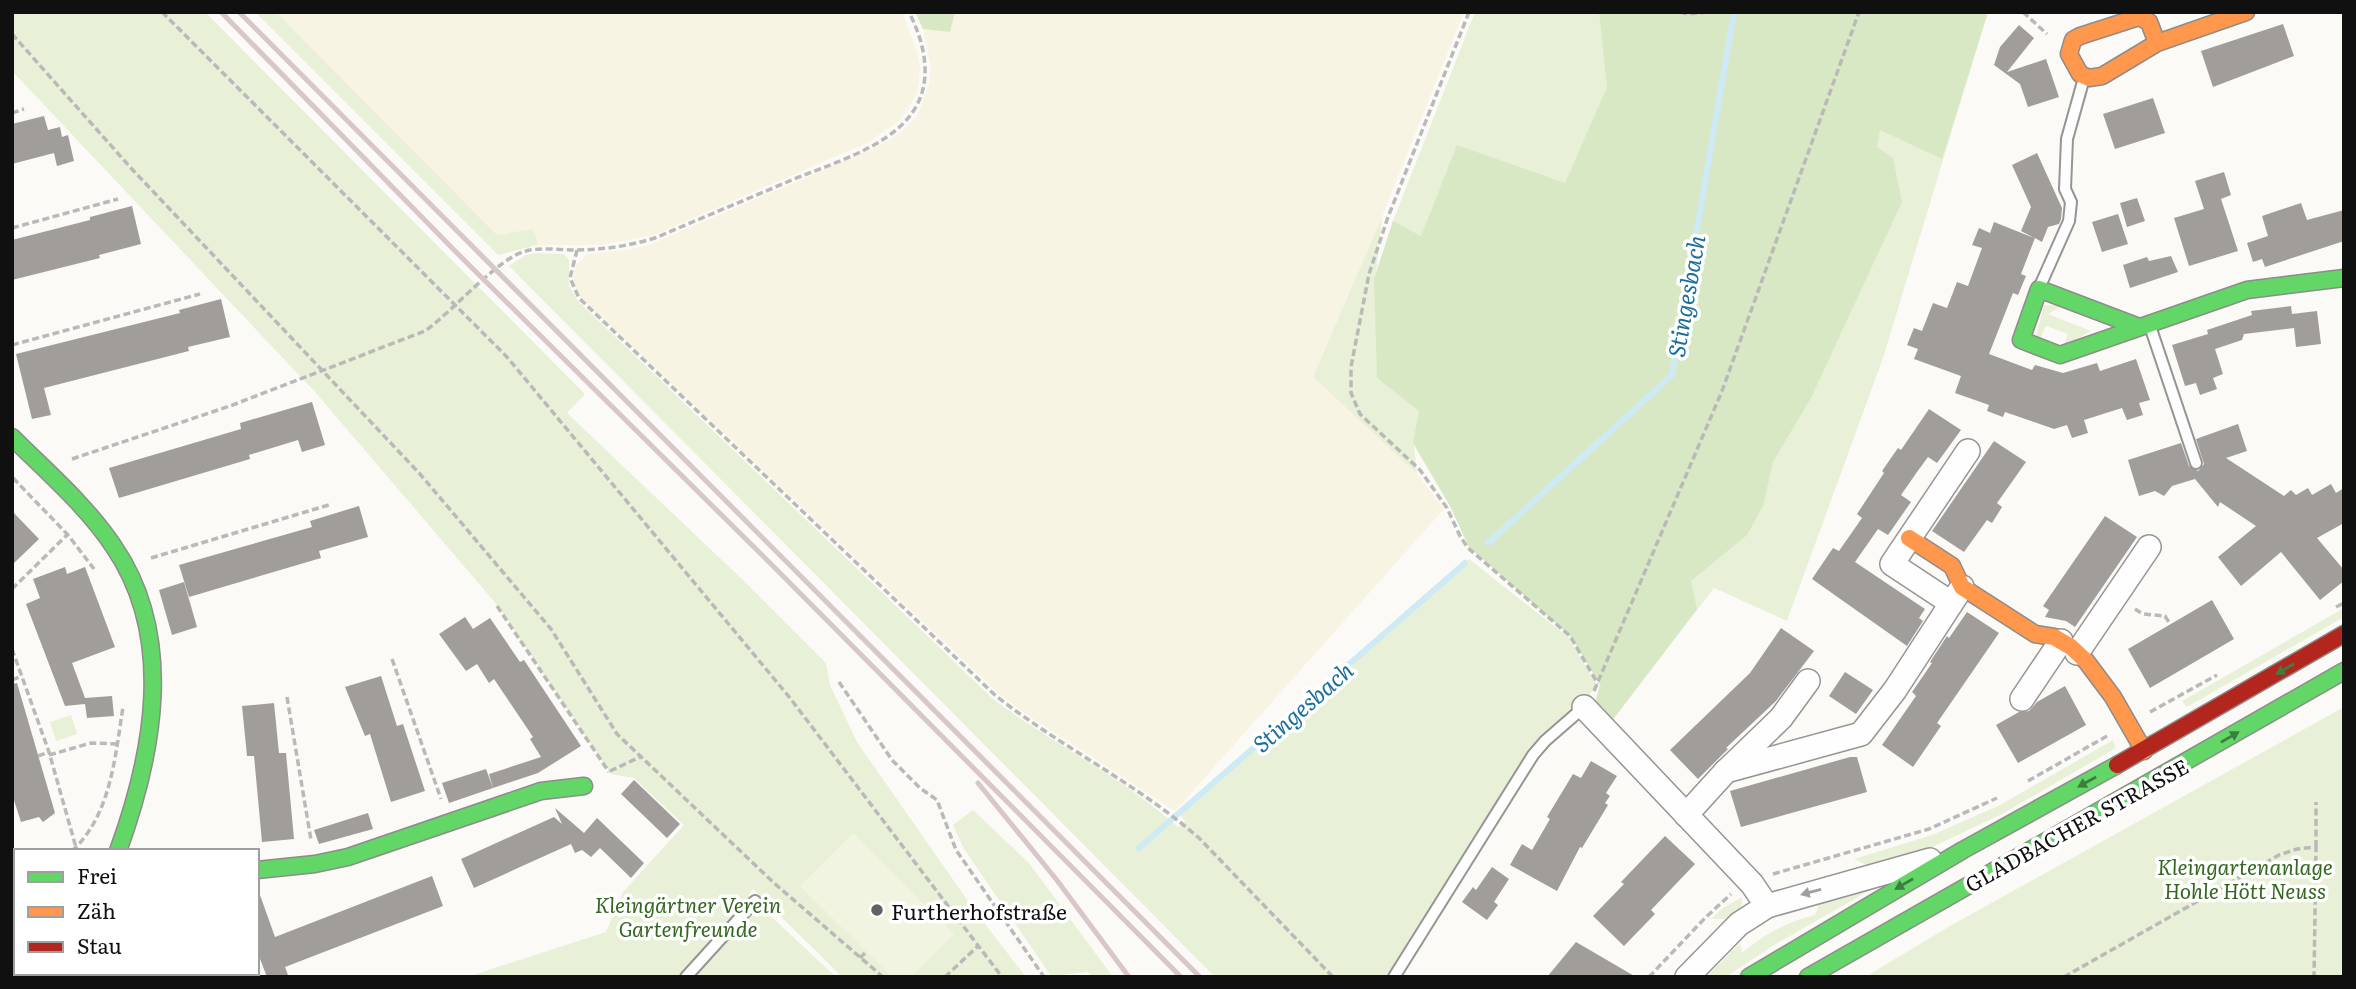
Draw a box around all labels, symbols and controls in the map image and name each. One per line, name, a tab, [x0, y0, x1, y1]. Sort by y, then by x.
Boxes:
water label: Stingesbach	[1658, 232, 1713, 360]
water label: Stingesbach	[1244, 652, 1360, 759]
one-way arrow	[2275, 663, 2294, 675]
one-way arrow	[2220, 731, 2239, 743]
street label: GLADBACHER STRASSE	[1959, 750, 2193, 898]
one-way arrow	[2078, 776, 2097, 788]
legend	[14, 849, 259, 975]
park label: Kleingartenanlage Hohle Hött Neuss	[2157, 850, 2333, 905]
text: Frei	[77, 859, 117, 890]
one-way arrow	[1895, 878, 1914, 891]
one-way arrow	[1800, 887, 1822, 898]
park label: Kleingärtner Verein Gartenfreunde	[595, 888, 782, 943]
text: Zäh	[77, 894, 116, 925]
place label: Furtherhofstraße	[891, 895, 1067, 926]
marker: Furtherhofstraße	[869, 902, 885, 918]
text: Stau	[77, 929, 122, 960]

